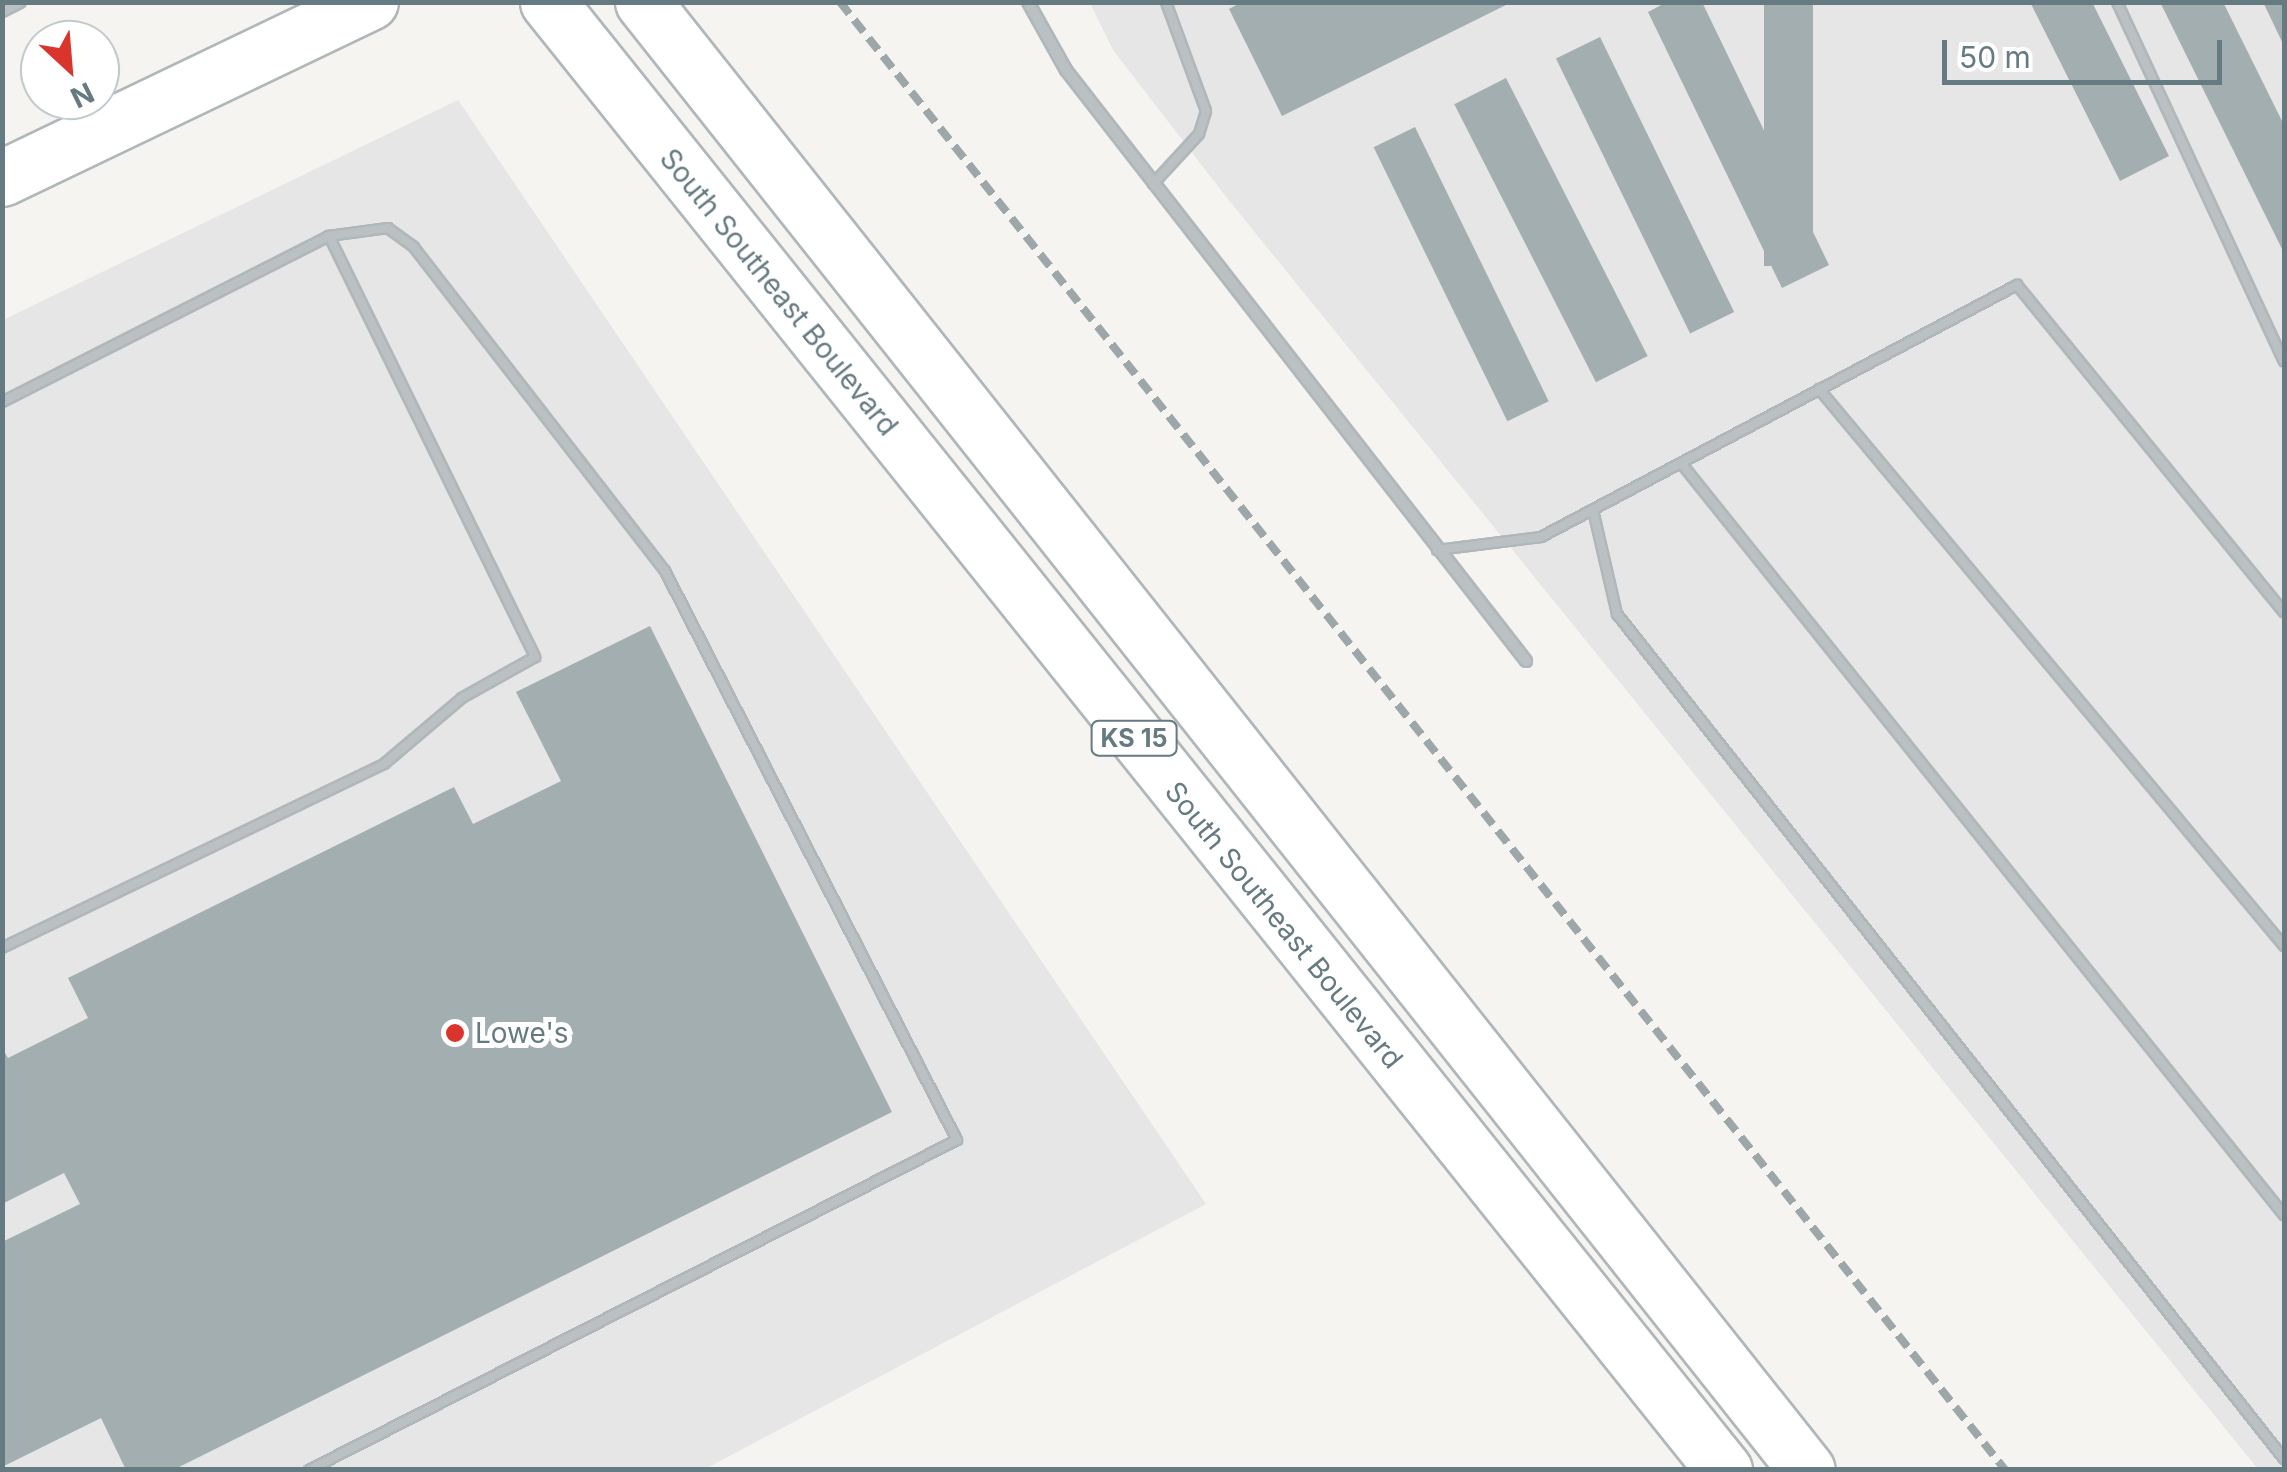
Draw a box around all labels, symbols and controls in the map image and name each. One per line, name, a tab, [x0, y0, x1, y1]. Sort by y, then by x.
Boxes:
north arrow	[20, 20, 120, 120]
scale bar	[1947, 20, 2227, 82]
text: 50 m	[1959, 39, 2031, 75]
text: N	[65, 75, 99, 115]
street label: South Southeast Boulevard	[653, 142, 905, 442]
road number: KS 15	[1089, 718, 1179, 758]
street label: South Southeast Boulevard	[1158, 775, 1410, 1075]
place label: Lowe's	[475, 1016, 569, 1050]
marker: Lowe's	[444, 1022, 466, 1044]

